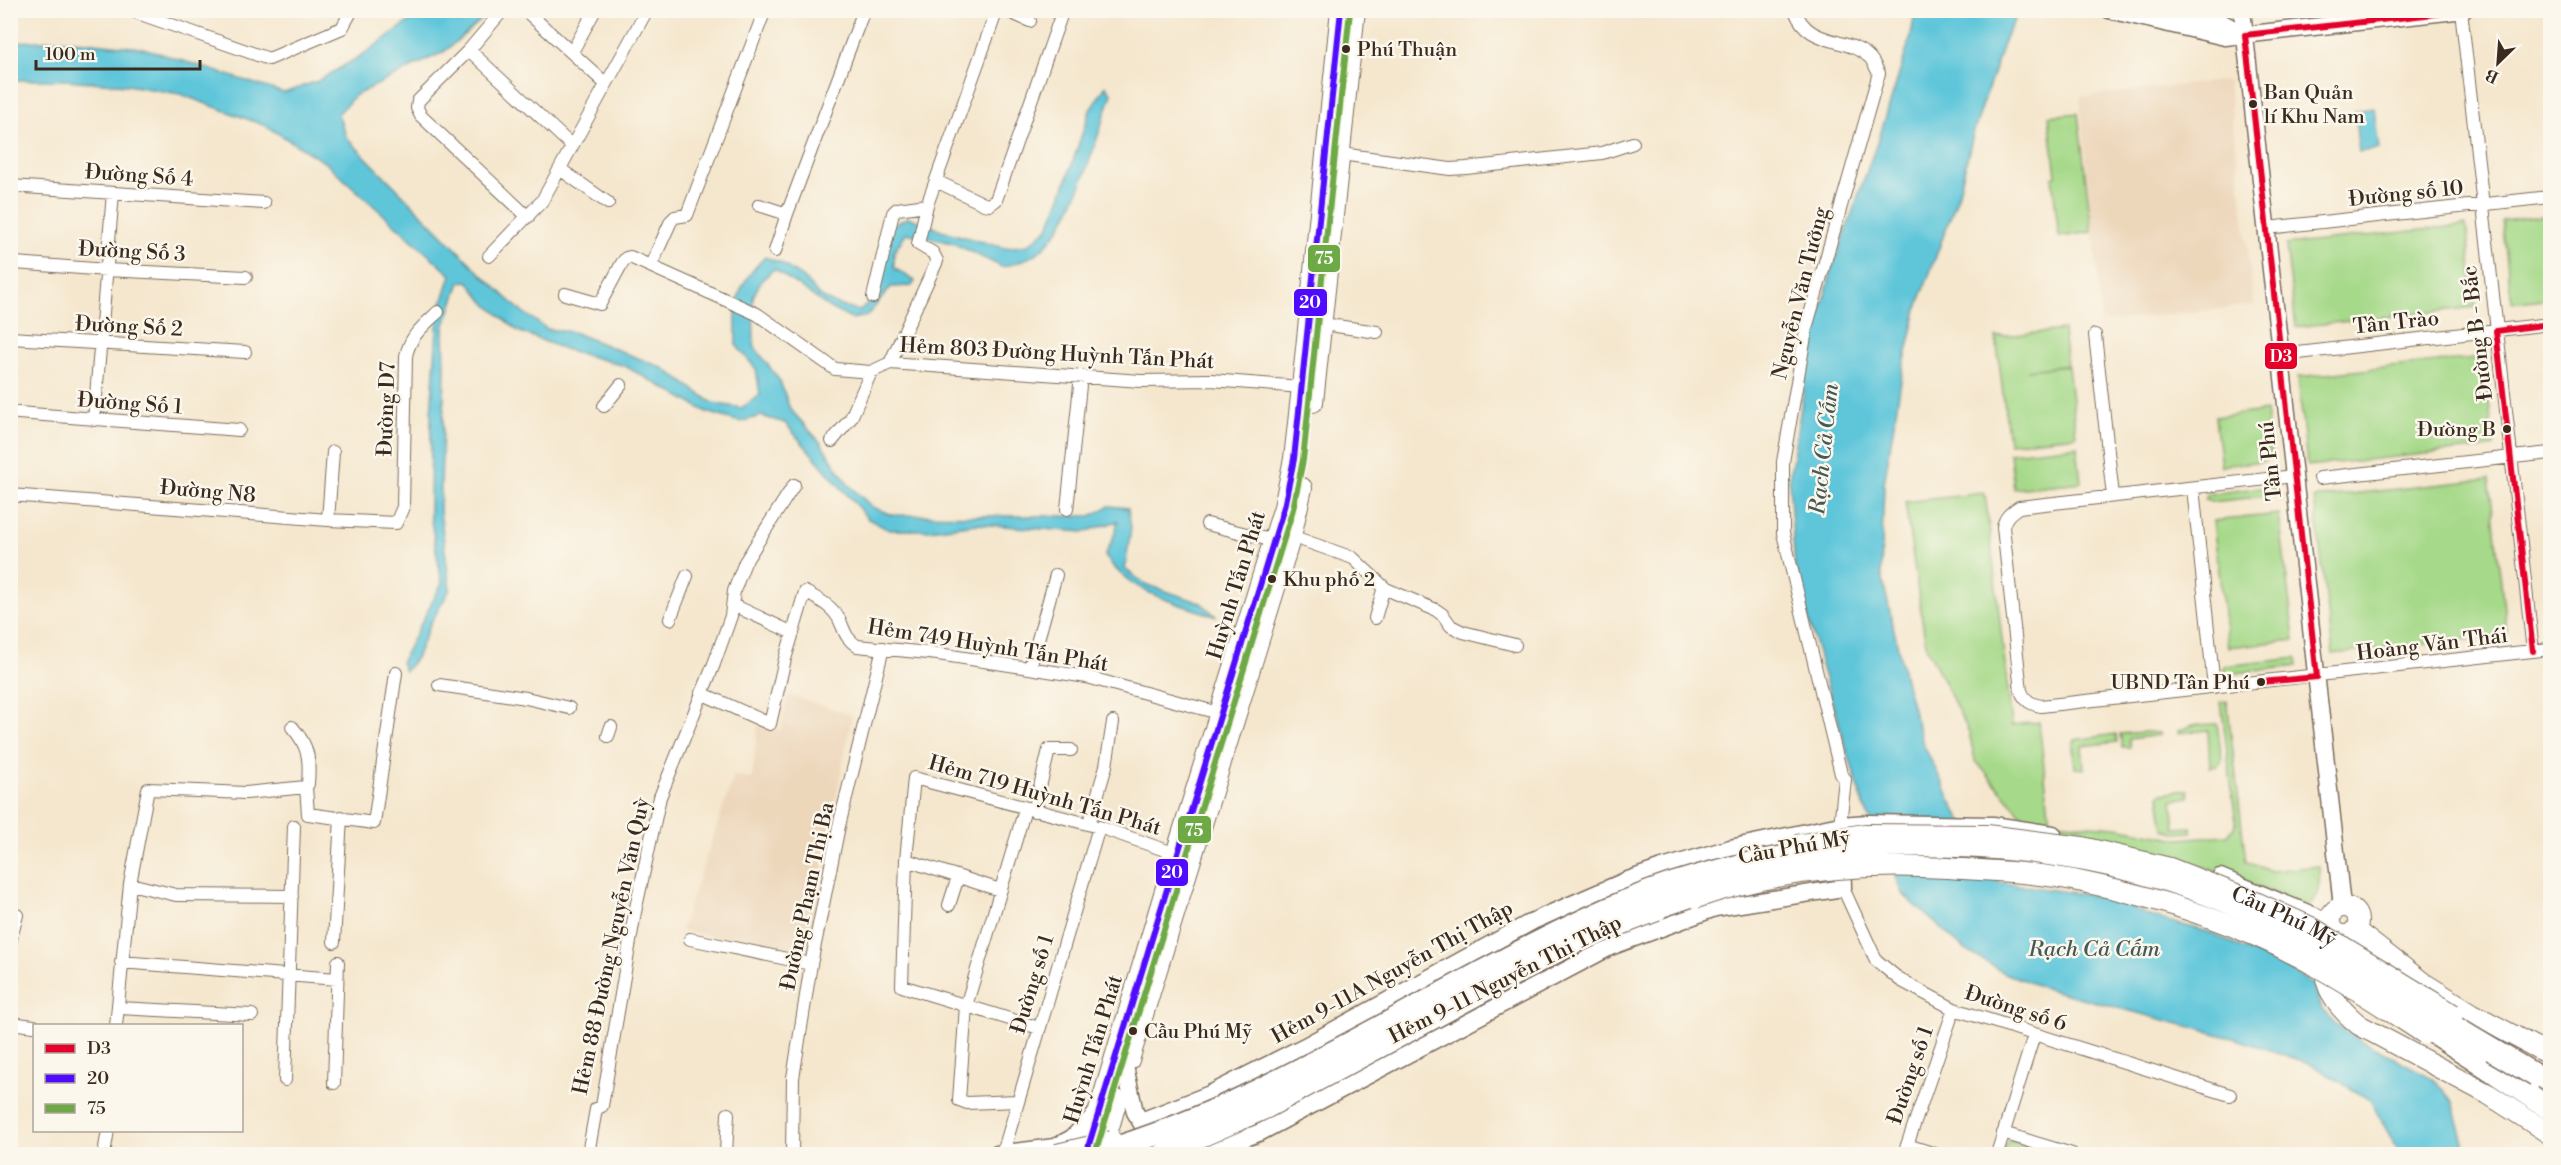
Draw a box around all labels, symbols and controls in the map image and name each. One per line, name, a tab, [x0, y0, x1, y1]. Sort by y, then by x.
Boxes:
scale bar	[36, 33, 200, 71]
north arrow	[2468, 33, 2528, 93]
place label: Phú Thuận	[1357, 38, 1457, 63]
text: 100 m	[45, 43, 96, 66]
marker: Phú Thuận	[1340, 43, 1352, 55]
text: B	[2482, 64, 2502, 87]
place label: Ban Quản lí Khu Nam	[2263, 81, 2365, 130]
marker: Ban Quản lí Khu Nam	[2247, 98, 2259, 110]
street label: Đường Số 4	[84, 159, 194, 193]
street label: Đường số 10	[2347, 175, 2465, 213]
street label: Nguyễn Văn Tưởng	[1767, 204, 1835, 382]
street label: Đường Số 3	[78, 236, 186, 268]
line badge: 75	[1307, 244, 1341, 273]
text: 75	[1315, 249, 1334, 269]
street label: Đường B - Bắc	[2457, 264, 2499, 402]
line badge: 20	[1293, 288, 1328, 317]
text: 20	[1299, 293, 1321, 313]
street label: Tân Trào	[2352, 306, 2440, 340]
street label: Đường Số 2	[74, 311, 184, 343]
street label: Hẻm 803 Đường Huỳnh Tấn Phát	[899, 333, 1215, 375]
line badge: D3	[2264, 342, 2298, 370]
text: D3	[2270, 347, 2293, 367]
street label: Đường D7	[372, 361, 402, 457]
water label: Rạch Cả Cấm	[1804, 382, 1845, 517]
street label: Đường Số 1	[77, 387, 183, 421]
place label: Đường B	[2417, 418, 2496, 443]
street label: Tân Phú	[2254, 420, 2288, 502]
marker: Đường B	[2501, 423, 2513, 435]
street label: Đường N8	[159, 475, 257, 509]
street label: Huỳnh Tấn Phát	[1202, 507, 1272, 663]
place label: Khu phố 2	[1283, 568, 1375, 593]
marker: Khu phố 2	[1266, 573, 1278, 585]
street label: Hẻm 749 Huỳnh Tấn Phát	[866, 614, 1111, 678]
street label: Hoàng Văn Thái	[2355, 623, 2509, 667]
place label: UBND Tân Phú	[2111, 671, 2251, 696]
marker: UBND Tân Phú	[2255, 676, 2267, 688]
street label: Hẻm 719 Huỳnh Tấn Phát	[925, 750, 1165, 842]
street label: Hẻm 88 Đường Nguyễn Văn Quỳ	[568, 794, 656, 1097]
street label: Đường Phạm Thị Ba	[775, 799, 841, 993]
line badge: 75	[1177, 815, 1212, 844]
text: 75	[1185, 821, 1204, 841]
street label: Cầu Phú Mỹ	[1736, 825, 1853, 871]
line badge: 20	[1155, 858, 1189, 887]
text: 20	[1161, 863, 1183, 883]
street label: Cầu Phú Mỹ	[2227, 881, 2342, 954]
street label: Hẻm 9-11A Nguyễn Thị Thập	[1267, 895, 1518, 1050]
street label: Hẻm 9-11 Nguyễn Thị Thập	[1385, 910, 1626, 1050]
street label: Đường số 1	[1006, 932, 1060, 1037]
water label: Rạch Cả Cấm	[2027, 936, 2160, 963]
street label: Huỳnh Tấn Phát	[1059, 971, 1129, 1127]
street label: Đường số 6	[1961, 980, 2070, 1038]
place label: Cầu Phú Mỹ	[1144, 1020, 1252, 1045]
street label: Đường số 1	[1882, 1023, 1940, 1128]
legend	[33, 1024, 243, 1132]
marker: Cầu Phú Mỹ	[1127, 1025, 1139, 1037]
text: D3	[87, 1037, 111, 1060]
text: 20	[87, 1067, 109, 1090]
text: 75	[87, 1097, 106, 1120]

